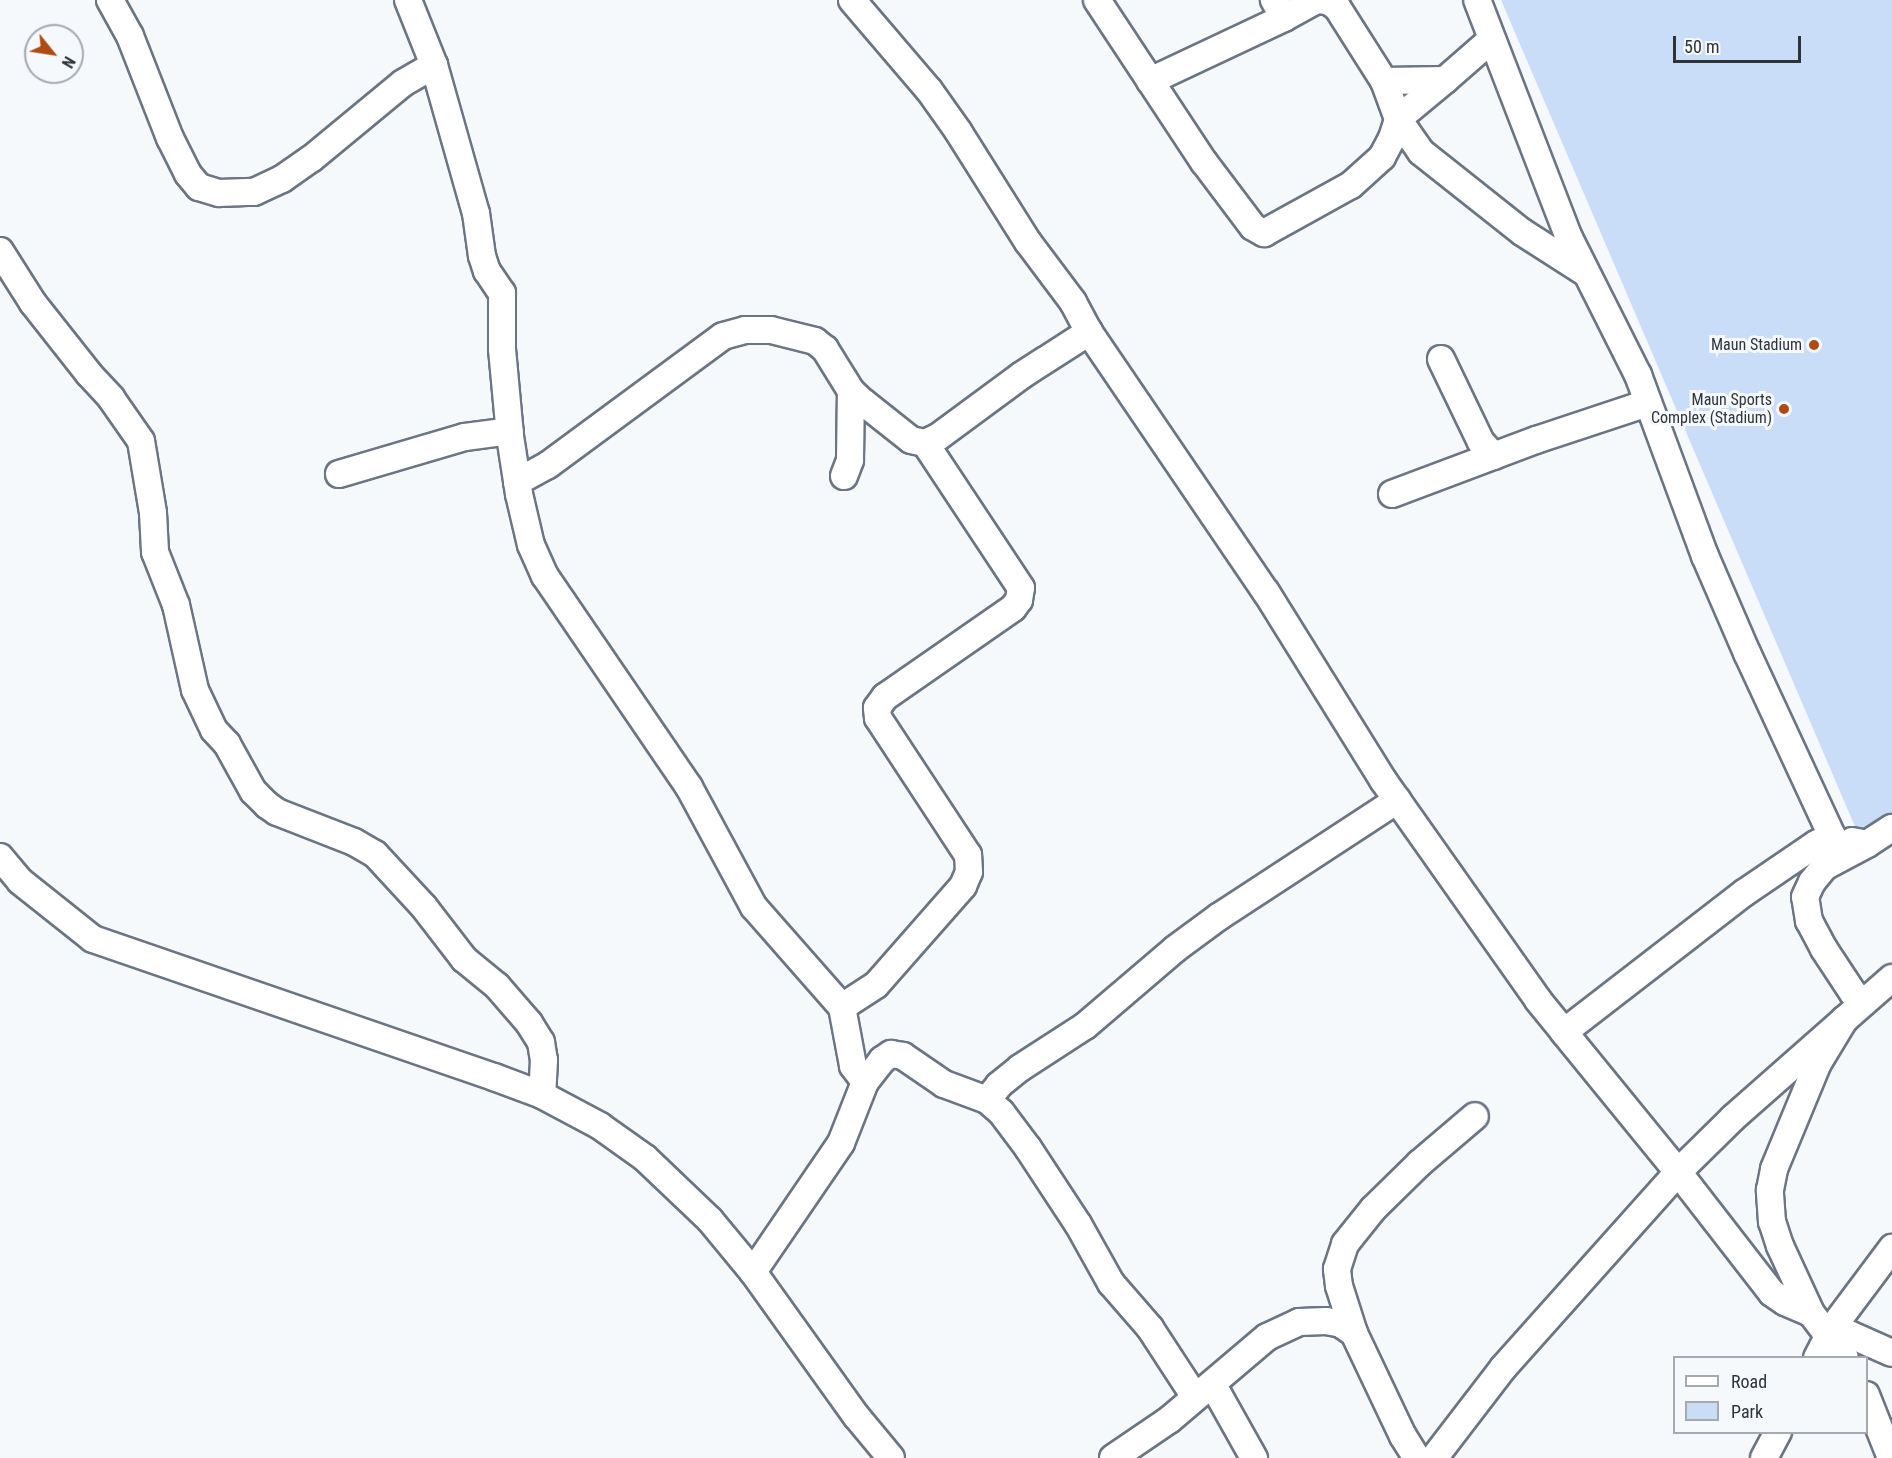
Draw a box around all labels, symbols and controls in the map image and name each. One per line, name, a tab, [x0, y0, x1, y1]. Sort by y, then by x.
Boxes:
north arrow	[24, 24, 84, 84]
scale bar	[1676, 24, 1804, 62]
text: 50 m	[1684, 36, 1719, 57]
text: N	[58, 53, 79, 71]
place label: Maun Stadium	[1711, 335, 1802, 355]
marker: Maun Stadium	[1807, 338, 1821, 352]
place label: Maun Sports Complex (Stadium)	[1651, 390, 1772, 428]
marker: Maun Sports Complex (Stadium)	[1777, 402, 1791, 416]
legend	[1673, 1356, 1868, 1434]
text: Road	[1731, 1371, 1767, 1392]
text: Park	[1731, 1401, 1763, 1422]

